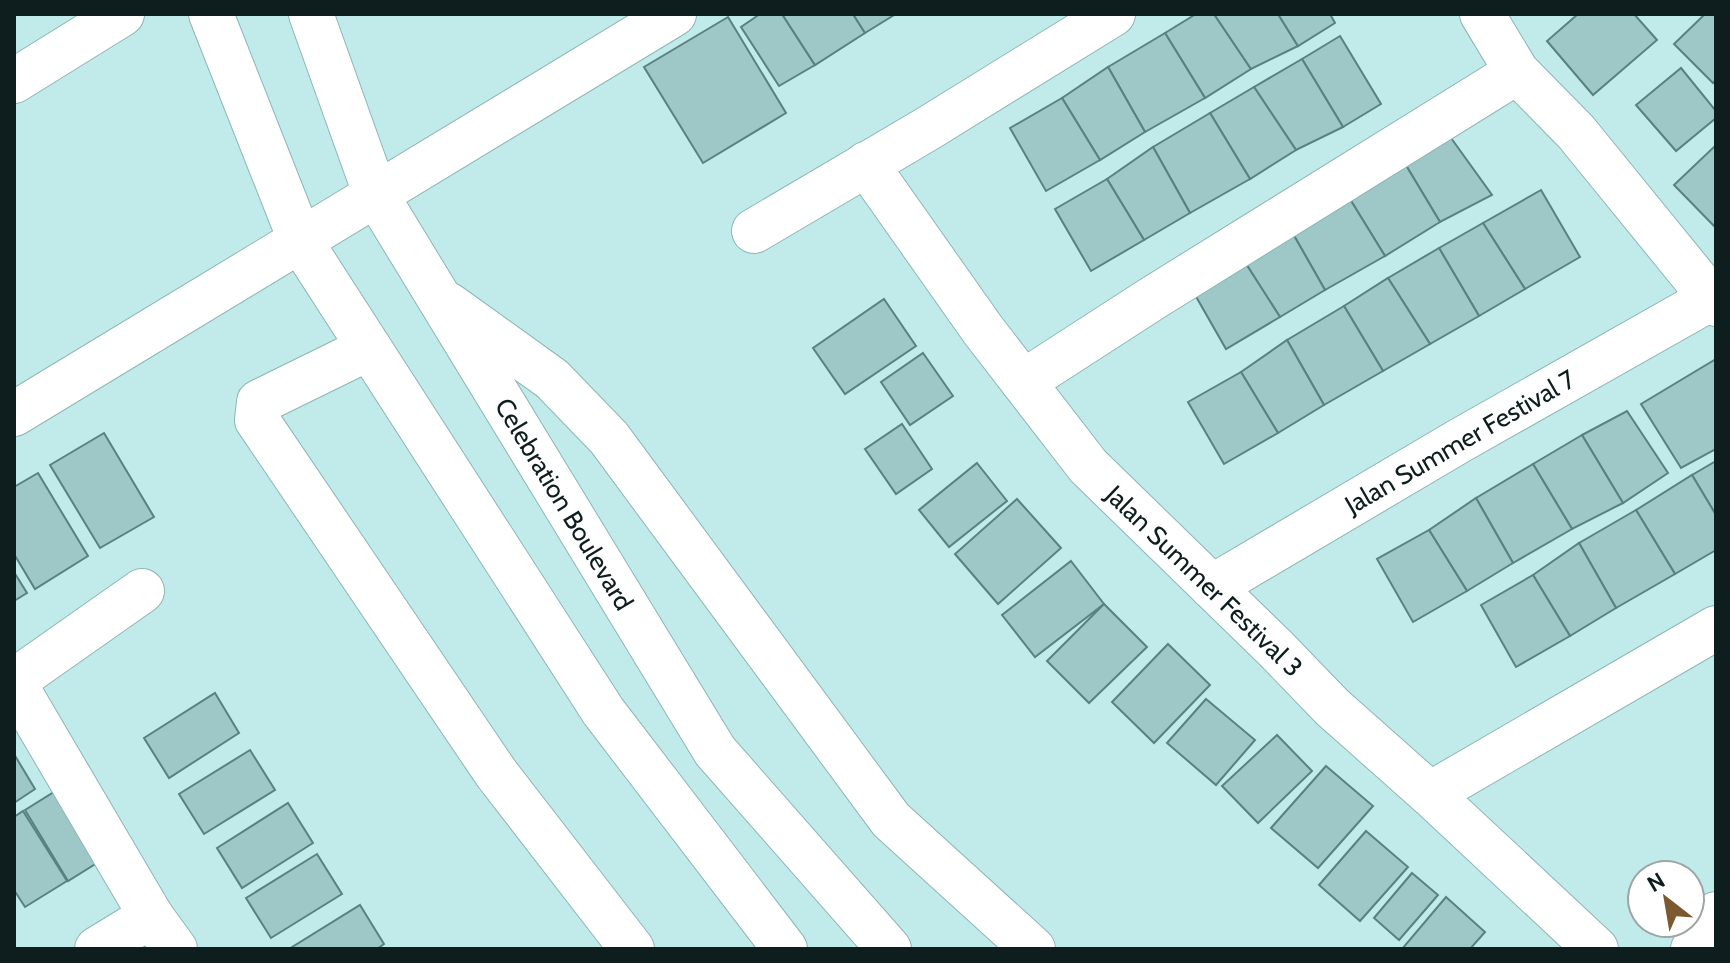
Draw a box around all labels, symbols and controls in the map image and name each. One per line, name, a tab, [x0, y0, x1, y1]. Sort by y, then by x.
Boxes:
street label: Jalan Summer Festival 7	[1338, 363, 1581, 521]
street label: Celebration Boulevard	[488, 392, 640, 616]
street label: Jalan Summer Festival 3	[1098, 478, 1309, 683]
north arrow	[1626, 859, 1706, 939]
text: N	[1642, 867, 1670, 898]

